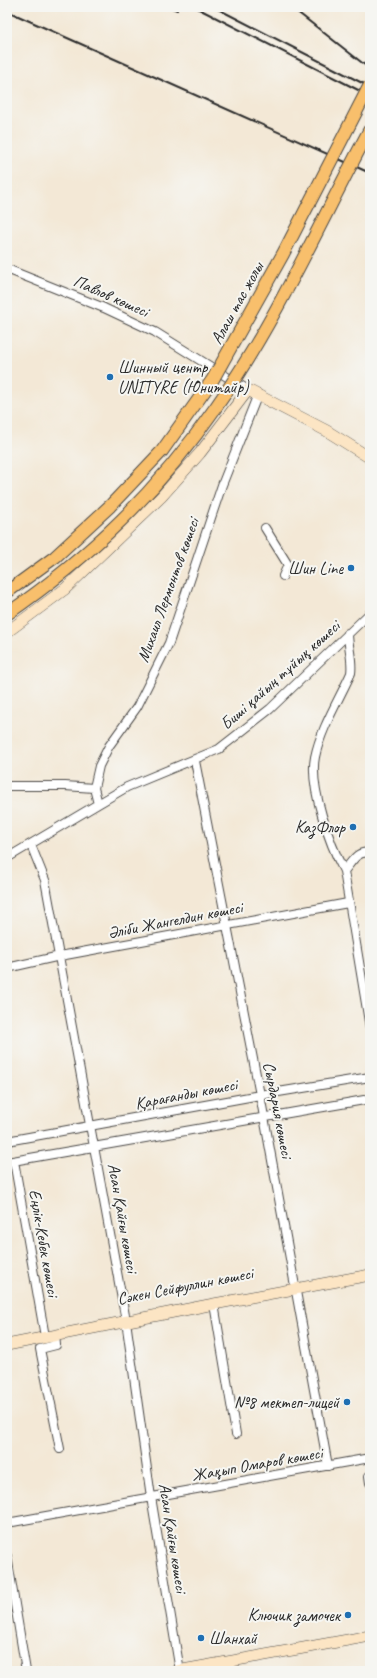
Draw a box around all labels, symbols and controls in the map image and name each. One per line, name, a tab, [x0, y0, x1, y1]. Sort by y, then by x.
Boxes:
street label: Алаш тас жолы	[206, 257, 269, 348]
street label: Павлов көшесі	[70, 270, 153, 323]
place label: Шинный центр UNITYRE (Юнитайр)	[118, 357, 250, 398]
marker: Шинный центр UNITYRE (Юнитайр)	[105, 372, 115, 382]
street label: Михаил Лермонтов көшесі	[132, 513, 205, 665]
place label: Шин Line	[288, 558, 344, 579]
marker: Шин Line	[346, 563, 356, 573]
street label: Биші қайың тұйық көшесі	[216, 615, 345, 734]
place label: КазФлор	[295, 817, 347, 839]
marker: КазФлор	[348, 822, 358, 832]
street label: Әліби Жангелдин көшесі	[106, 896, 246, 943]
street label: Сырдария көшесі	[258, 1060, 298, 1162]
street label: Қарағанды көшесі	[133, 1073, 241, 1114]
street label: Асан Қайғы көшесі	[103, 1162, 143, 1276]
street label: Еңлік-Кебек көшесі	[24, 1188, 64, 1300]
street label: Сәкен Сейфуллин көшесі	[115, 1262, 256, 1309]
place label: №8 мектеп-лицей	[234, 1392, 340, 1413]
marker: №8 мектеп-лицей	[342, 1397, 352, 1407]
street label: Жақып Омаров көшесі	[190, 1442, 326, 1486]
street label: Асан Қайғы көшесі	[154, 1482, 192, 1596]
place label: Ключик замочек	[248, 1605, 342, 1627]
marker: Ключик замочек	[343, 1610, 353, 1620]
place label: Шанхай	[209, 1628, 258, 1649]
marker: Шанхай	[196, 1633, 206, 1643]

